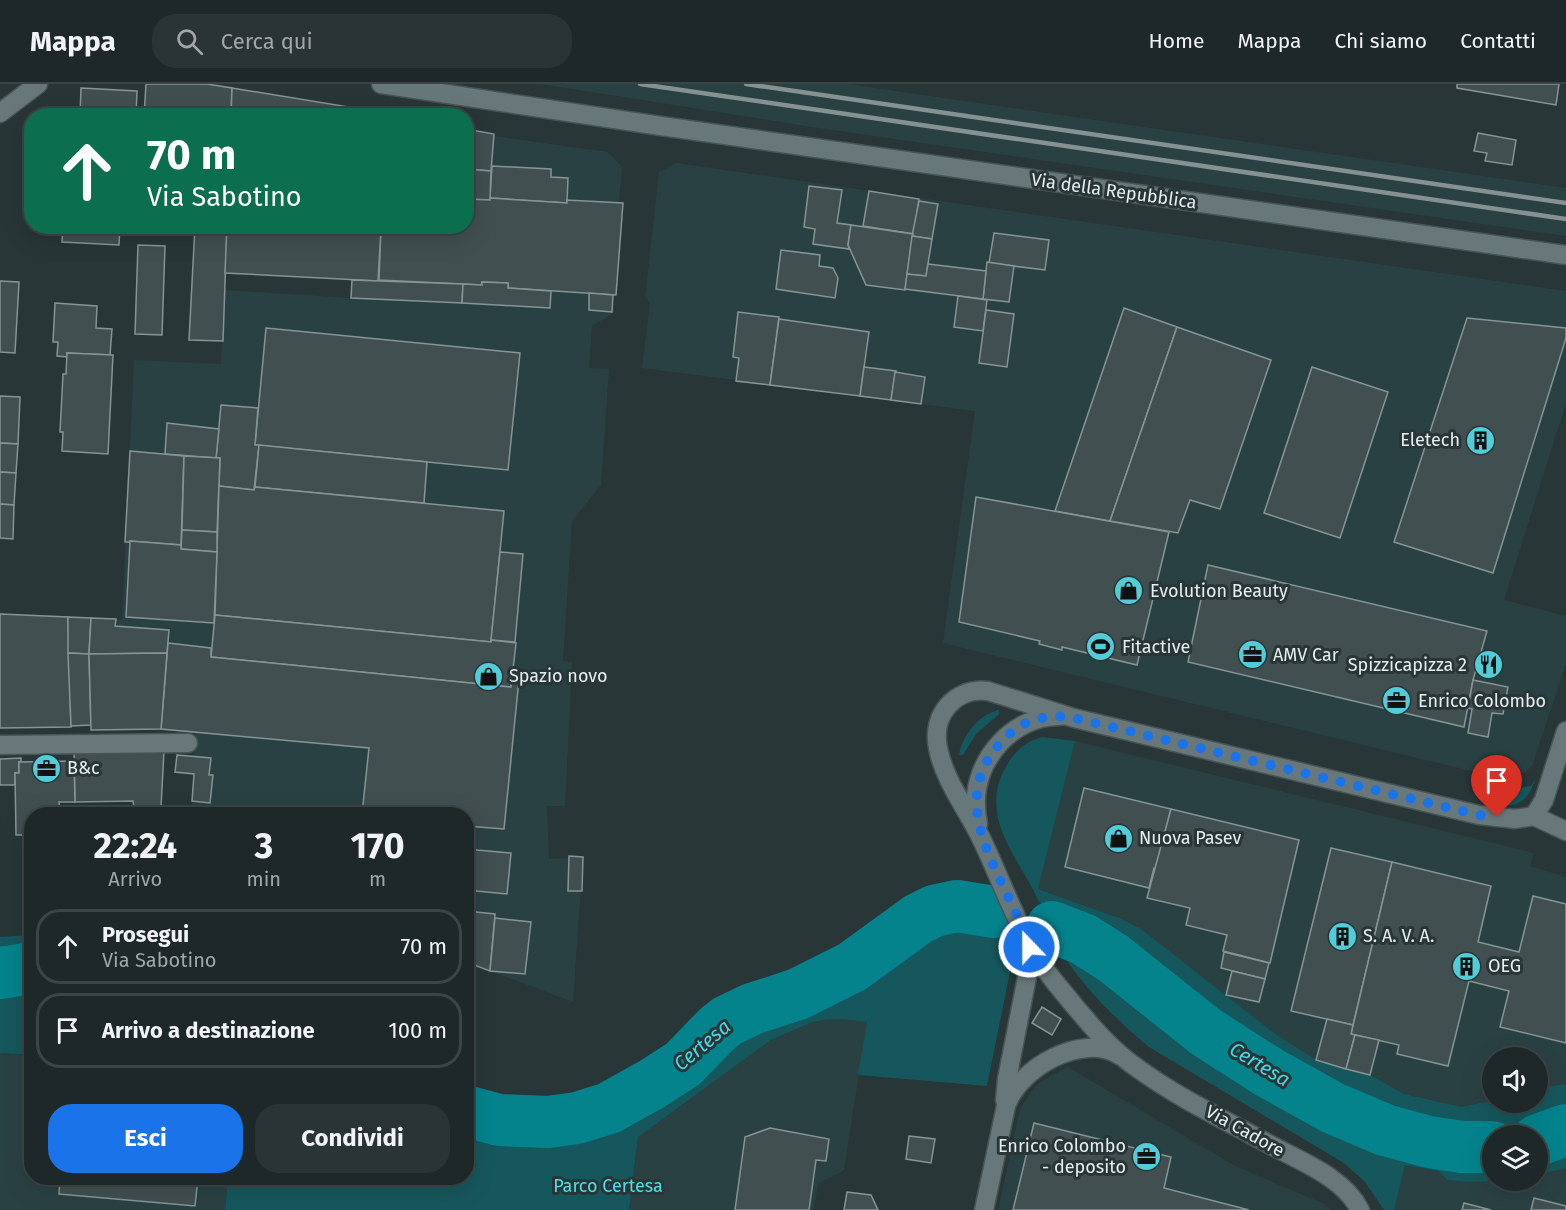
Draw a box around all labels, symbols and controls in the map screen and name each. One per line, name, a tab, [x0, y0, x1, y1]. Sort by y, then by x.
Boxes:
search box	[152, 14, 572, 68]
text: Mappa	[30, 25, 116, 58]
icon: search	[173, 25, 206, 58]
text: Cerca qui	[221, 28, 313, 55]
text: Home	[1148, 28, 1204, 54]
text: Mappa	[1237, 28, 1301, 54]
text: Chi siamo	[1334, 28, 1427, 54]
text: Contatti	[1460, 28, 1536, 54]
text: 70 m	[147, 130, 236, 180]
icon: ahead	[48, 132, 126, 210]
street label: Via della Repubblica	[1030, 169, 1198, 213]
text: Via Sabotino	[147, 181, 302, 213]
building icon: Eletech	[1465, 424, 1497, 456]
place label: Eletech	[1400, 429, 1460, 451]
shop icon: Evolution Beauty	[1113, 575, 1145, 607]
place label: Evolution Beauty	[1150, 580, 1288, 602]
sports icon: Fitactive	[1085, 631, 1117, 663]
place label: Fitactive	[1122, 636, 1190, 658]
office icon: AMV Car	[1236, 639, 1268, 671]
place label: AMV Car	[1273, 644, 1339, 666]
restaurant icon: Spizzicapizza 2	[1472, 649, 1504, 681]
place label: Spizzicapizza 2	[1348, 654, 1467, 676]
shop icon: Spazio novo	[472, 660, 504, 692]
place label: Spazio novo	[509, 665, 608, 687]
office icon: Enrico Colombo	[1381, 685, 1413, 717]
place label: Enrico Colombo	[1418, 690, 1546, 712]
office icon: B&c	[30, 752, 62, 784]
pin	[1471, 755, 1522, 817]
place label: B&c	[67, 757, 100, 779]
icon: arrive	[1480, 764, 1513, 797]
shop icon: Nuova Pasev	[1102, 822, 1134, 854]
text: 22:24	[93, 824, 177, 868]
text: 3	[254, 824, 273, 868]
text: 170	[350, 824, 405, 868]
place label: Nuova Pasev	[1139, 827, 1242, 849]
text: Arrivo	[108, 867, 162, 891]
text: min	[247, 867, 281, 891]
text: m	[369, 867, 386, 891]
position arrow	[997, 915, 1061, 979]
building icon: S. A. V. A.	[1326, 920, 1358, 952]
text: Prosegui	[102, 921, 189, 948]
place label: S. A. V. A.	[1363, 925, 1434, 947]
icon: ahead	[51, 930, 84, 963]
text: 70 m	[401, 933, 447, 960]
text: Via Sabotino	[102, 948, 217, 972]
building icon: OEG	[1451, 950, 1483, 982]
place label: OEG	[1488, 955, 1521, 977]
icon: arrive	[51, 1014, 84, 1047]
water label: Certesa	[669, 1014, 735, 1076]
text: Arrivo a destinazione	[102, 1017, 315, 1044]
text: 100 m	[388, 1017, 447, 1044]
water label: Certesa	[1225, 1037, 1295, 1091]
map controls	[1482, 1047, 1548, 1191]
button: sound	[1482, 1047, 1548, 1113]
street label: Via Cadore	[1202, 1100, 1288, 1162]
button: Esci	[48, 1104, 243, 1173]
button: Condividi	[255, 1104, 450, 1173]
button: layers	[1482, 1125, 1548, 1191]
place label: Enrico Colombo - deposito	[998, 1135, 1126, 1178]
office icon: Enrico Colombo - deposito	[1131, 1140, 1163, 1172]
park label: Parco Certesa	[553, 1175, 663, 1197]

